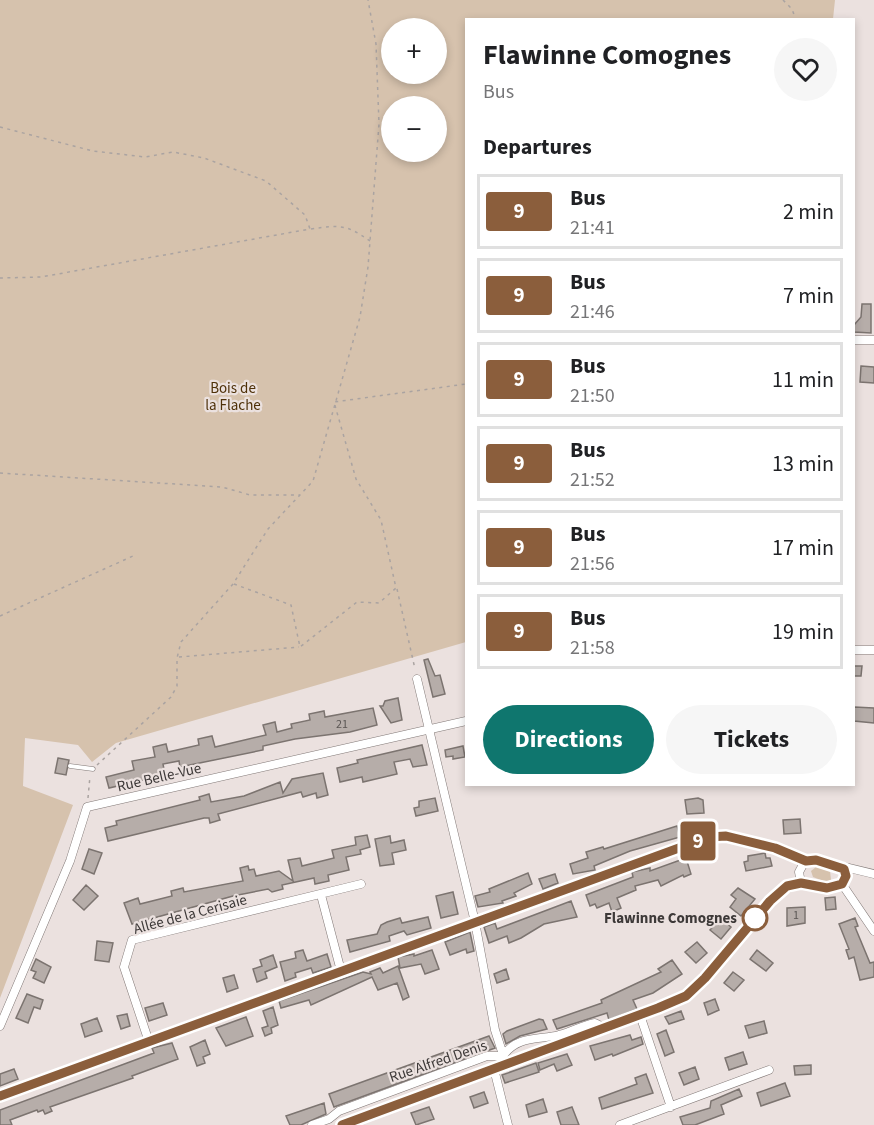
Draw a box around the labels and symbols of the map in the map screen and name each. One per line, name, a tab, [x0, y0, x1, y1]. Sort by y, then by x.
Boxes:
park label: Bois de la Flache	[205, 378, 261, 416]
house number: 21	[336, 716, 348, 733]
street label: Rue Belle-Vue	[115, 758, 203, 797]
line badge: 9	[678, 822, 718, 860]
street label: Allée de la Cerisaie	[131, 889, 249, 940]
marker: Flawinne Comognes	[742, 905, 768, 931]
house number: 1	[793, 907, 799, 924]
place label: Flawinne Comognes	[604, 908, 737, 929]
street label: Rue Alfred Denis	[386, 1035, 490, 1088]

